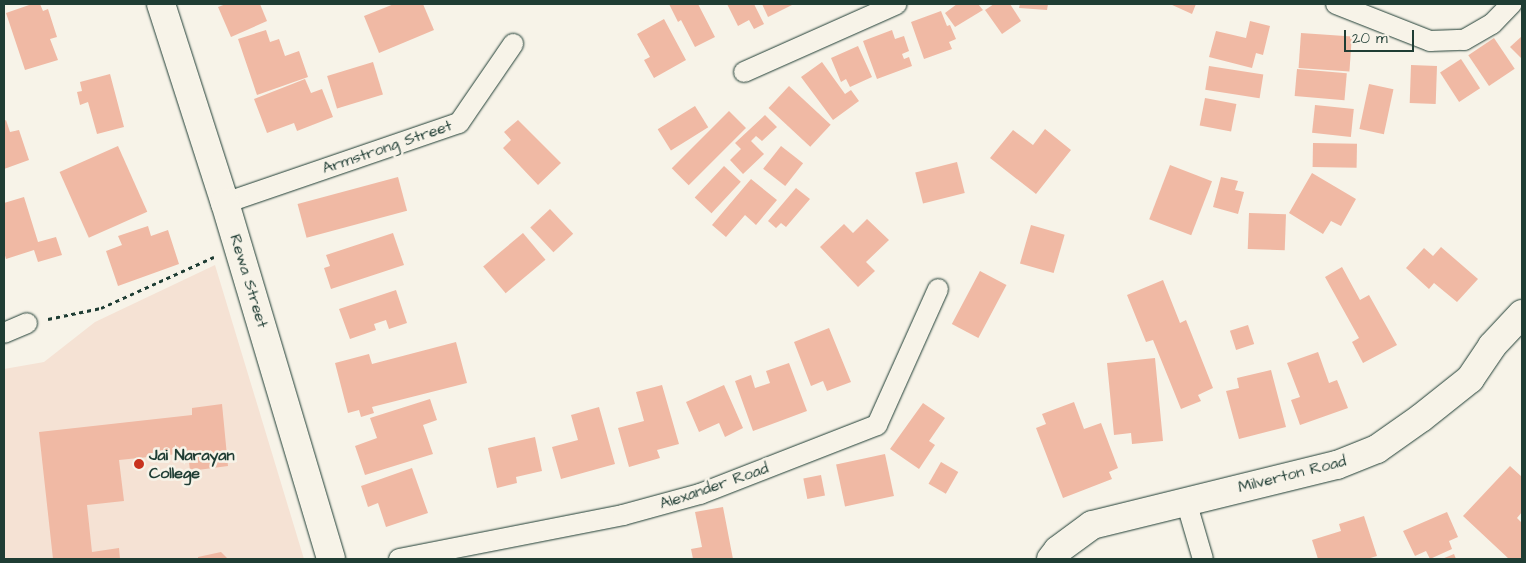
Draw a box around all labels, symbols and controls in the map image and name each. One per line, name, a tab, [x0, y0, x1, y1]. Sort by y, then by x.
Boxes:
scale bar	[1346, 20, 1416, 52]
text: 20 m	[1352, 28, 1388, 49]
street label: Armstrong Street	[320, 116, 454, 178]
street label: Rewa Street	[226, 232, 272, 330]
place label: Jai Narayan College	[149, 445, 235, 483]
street label: Milverton Road	[1236, 451, 1348, 497]
marker: Jai Narayan College	[133, 458, 145, 470]
street label: Alexander Road	[657, 458, 771, 514]

